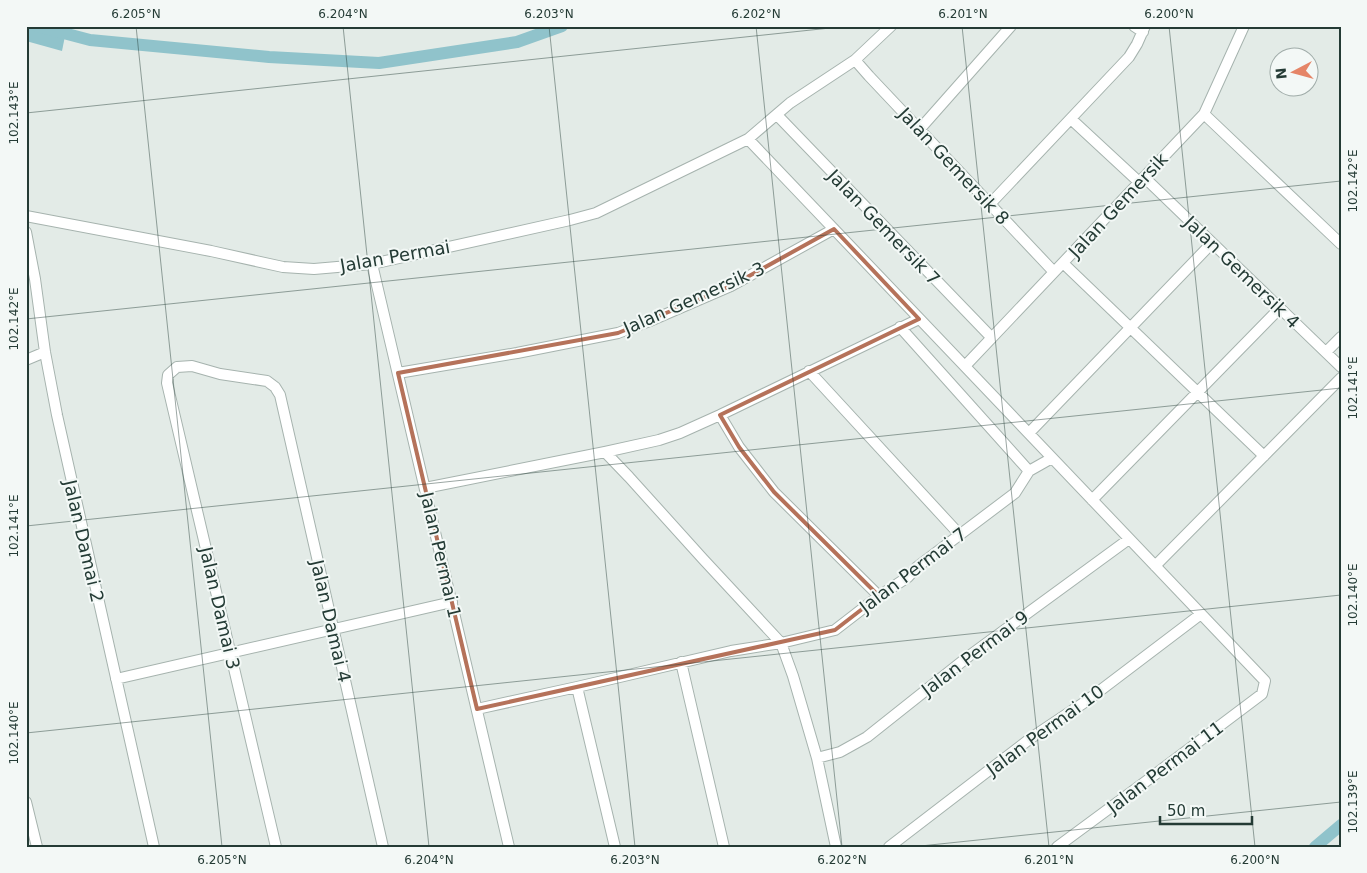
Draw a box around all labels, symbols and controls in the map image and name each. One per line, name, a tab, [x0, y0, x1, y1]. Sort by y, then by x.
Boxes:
text: 6.205°N	[111, 7, 161, 21]
text: 6.204°N	[318, 7, 368, 21]
text: 6.203°N	[524, 7, 574, 21]
text: 6.202°N	[731, 7, 781, 21]
text: 6.201°N	[938, 7, 988, 21]
text: 6.200°N	[1144, 7, 1194, 21]
north arrow	[1270, 48, 1320, 98]
text: N	[1273, 67, 1290, 80]
text: 102.143°E	[7, 81, 21, 145]
street label: Jalan Gemersik 8	[894, 102, 1014, 229]
street label: Jalan Gemersik	[1063, 148, 1172, 262]
text: 102.142°E	[1346, 149, 1360, 213]
street label: Jalan Gemersik 7	[823, 164, 945, 289]
street label: Jalan Gemersik 4	[1179, 211, 1304, 333]
street label: Jalan Permai	[337, 236, 452, 276]
street label: Jalan Gemersik 3	[619, 257, 768, 339]
text: 102.142°E	[7, 287, 21, 351]
text: 102.141°E	[1346, 356, 1360, 420]
street label: Jalan Damai 2	[59, 477, 108, 604]
street label: Jalan Permai 1	[416, 489, 466, 620]
text: 102.141°E	[7, 494, 21, 558]
street label: Jalan Permai 7	[855, 523, 971, 618]
street label: Jalan Damai 3	[195, 544, 244, 671]
street label: Jalan Damai 4	[306, 557, 355, 684]
text: 102.140°E	[1346, 563, 1360, 627]
street label: Jalan Permai 9	[917, 606, 1033, 701]
street label: Jalan Permai 10	[981, 680, 1108, 780]
text: 102.140°E	[7, 701, 21, 765]
street label: Jalan Permai 11	[1102, 716, 1227, 818]
text: 102.139°E	[1346, 770, 1360, 834]
scale bar	[1160, 793, 1252, 825]
text: 50 m	[1167, 802, 1205, 820]
text: 6.205°N	[197, 853, 247, 867]
text: 6.204°N	[404, 853, 454, 867]
text: 6.203°N	[610, 853, 660, 867]
text: 6.202°N	[817, 853, 867, 867]
text: 6.201°N	[1024, 853, 1074, 867]
text: 6.200°N	[1230, 853, 1280, 867]

